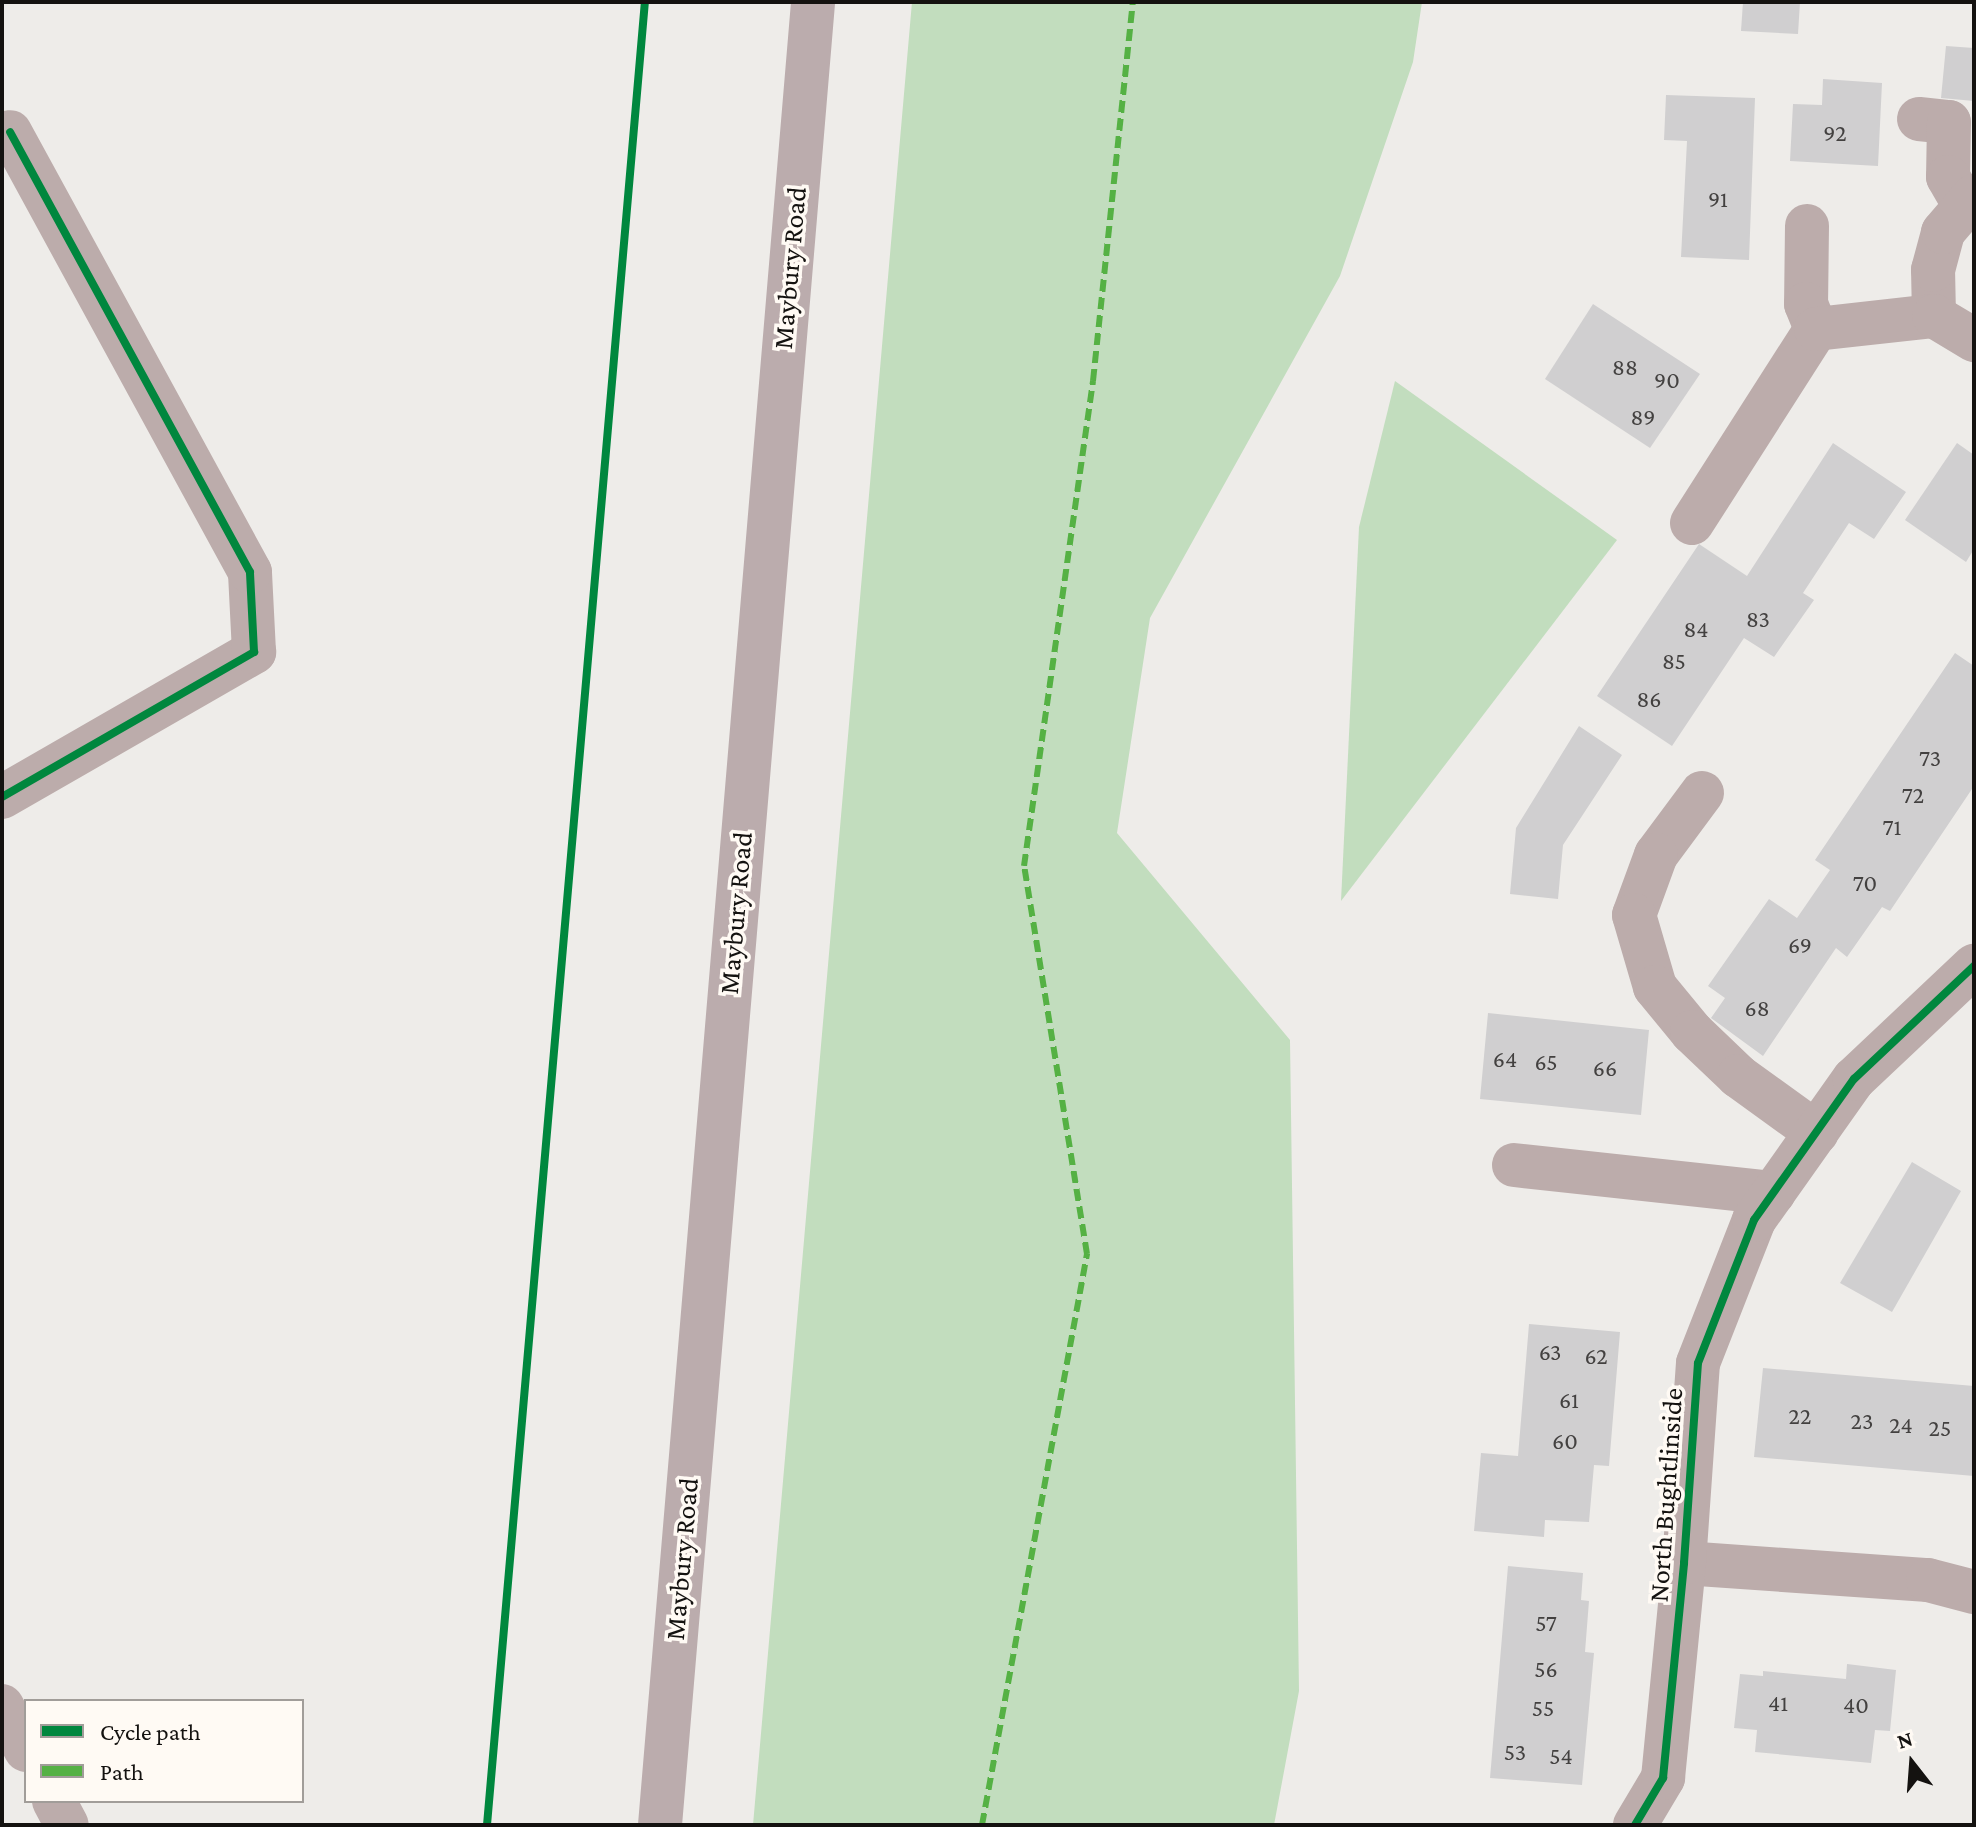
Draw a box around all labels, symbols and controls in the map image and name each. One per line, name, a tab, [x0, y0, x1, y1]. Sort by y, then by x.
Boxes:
house number: 92	[1823, 119, 1847, 147]
street label: Maybury Road	[766, 185, 814, 351]
house number: 91	[1708, 185, 1728, 213]
house number: 88	[1612, 353, 1638, 381]
house number: 90	[1654, 366, 1680, 394]
house number: 89	[1631, 403, 1655, 431]
house number: 83	[1746, 605, 1770, 633]
house number: 84	[1683, 615, 1709, 643]
house number: 85	[1662, 647, 1686, 675]
house number: 86	[1636, 685, 1662, 713]
house number: 73	[1919, 744, 1941, 772]
house number: 72	[1902, 781, 1924, 809]
house number: 71	[1882, 813, 1902, 841]
street label: Maybury Road	[712, 830, 760, 996]
house number: 70	[1853, 869, 1877, 897]
house number: 69	[1788, 931, 1812, 959]
house number: 68	[1744, 994, 1770, 1022]
house number: 64	[1493, 1045, 1517, 1073]
house number: 65	[1534, 1048, 1558, 1076]
house number: 66	[1593, 1054, 1617, 1082]
house number: 63	[1539, 1338, 1561, 1366]
house number: 62	[1584, 1342, 1608, 1370]
house number: 61	[1559, 1386, 1579, 1414]
street label: North Bughtlinside	[1642, 1387, 1690, 1603]
house number: 22	[1789, 1402, 1811, 1430]
house number: 23	[1851, 1407, 1873, 1435]
house number: 24	[1889, 1411, 1913, 1439]
house number: 25	[1929, 1414, 1951, 1442]
house number: 60	[1552, 1427, 1578, 1455]
street label: Maybury Road	[658, 1476, 706, 1642]
house number: 57	[1535, 1609, 1557, 1637]
house number: 56	[1534, 1655, 1558, 1683]
house number: 41	[1768, 1689, 1788, 1717]
house number: 40	[1843, 1691, 1869, 1719]
house number: 55	[1532, 1694, 1554, 1722]
legend	[24, 1699, 304, 1803]
text: Cycle path	[100, 1718, 201, 1745]
north arrow	[1872, 1723, 1952, 1803]
text: N	[1894, 1725, 1916, 1754]
house number: 53	[1504, 1738, 1526, 1766]
house number: 54	[1549, 1742, 1573, 1770]
text: Path	[100, 1758, 144, 1785]

